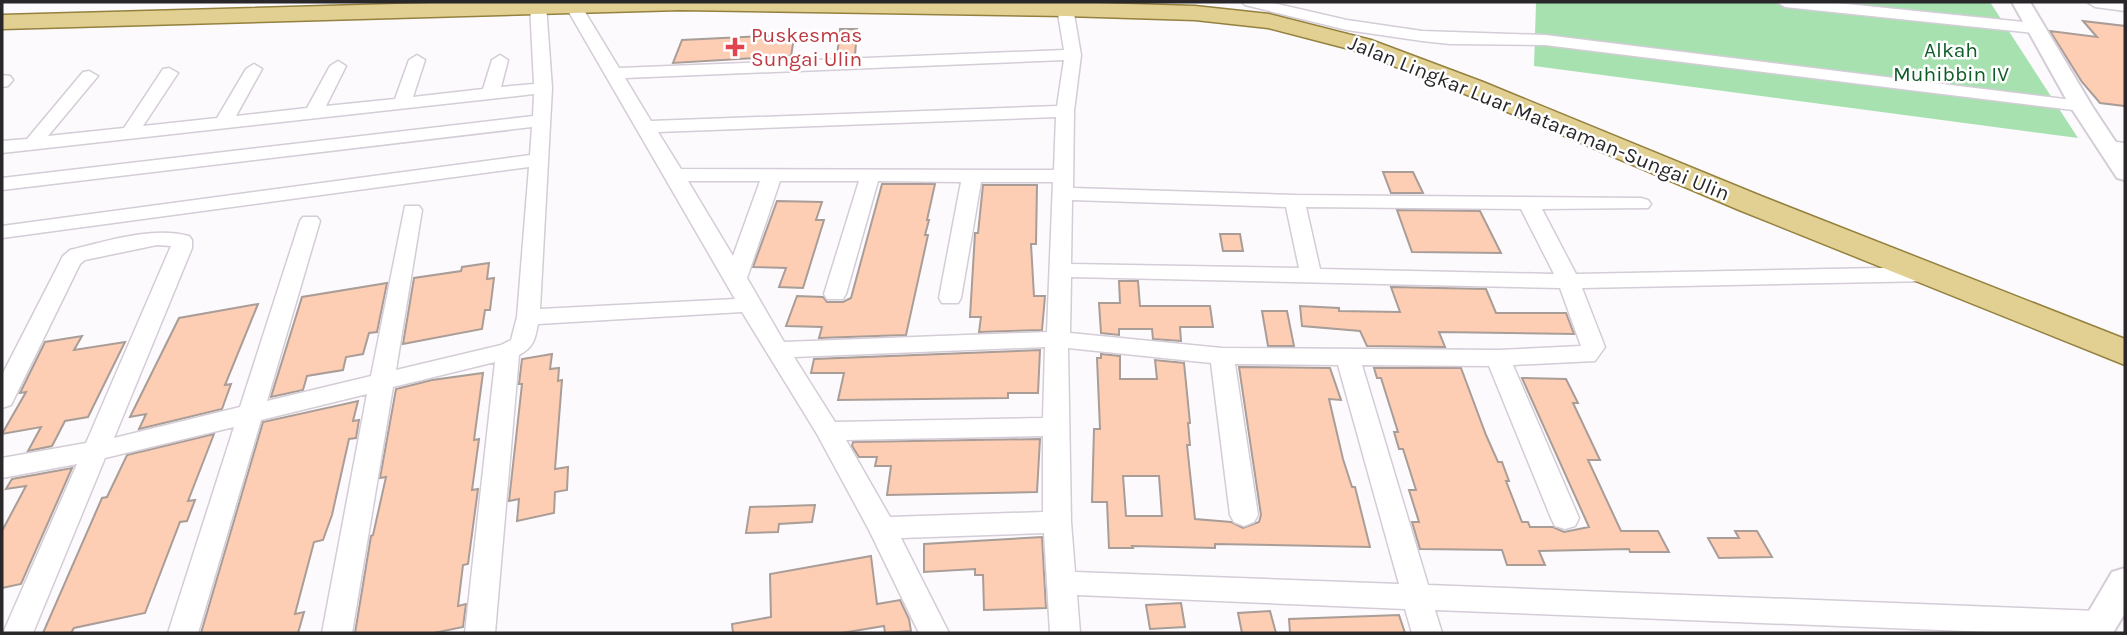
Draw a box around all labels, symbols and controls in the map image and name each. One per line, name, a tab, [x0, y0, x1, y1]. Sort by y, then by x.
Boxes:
place label: Puskesmas Sungai Ulin	[751, 23, 862, 71]
street label: Jalan Lingkar Luar Mataraman-Sungai Ulin	[1345, 30, 1733, 206]
marker: Puskesmas Sungai Ulin	[725, 37, 745, 57]
park label: Alkah Muhibbin IV	[1893, 38, 2009, 86]

